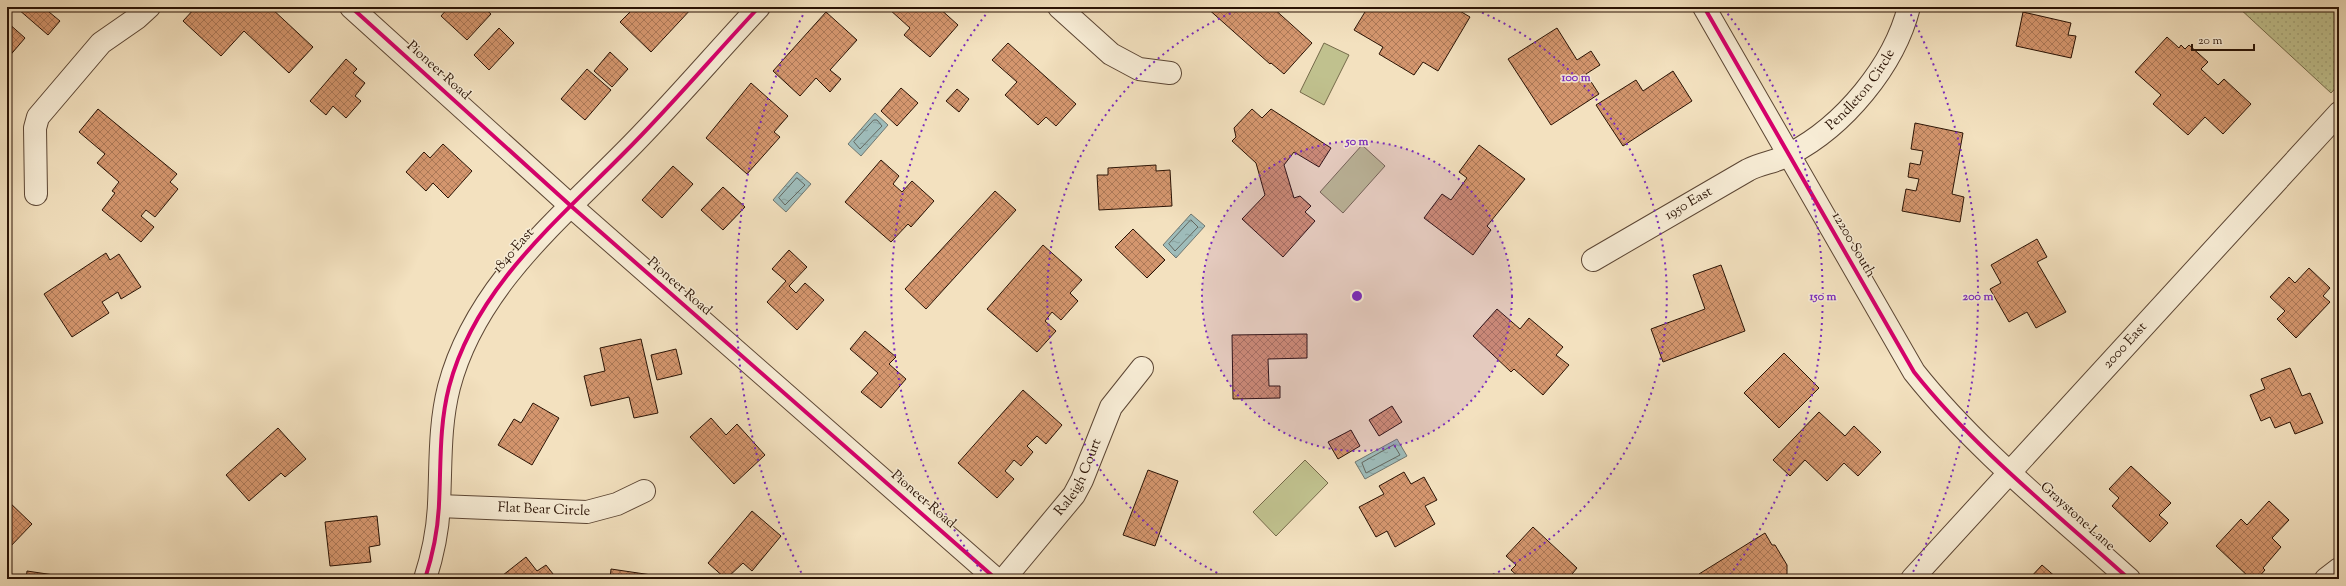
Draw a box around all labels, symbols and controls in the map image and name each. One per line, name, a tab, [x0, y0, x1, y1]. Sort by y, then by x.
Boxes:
scale bar	[2192, 26, 2254, 52]
text: 20 m	[2198, 32, 2223, 50]
street label: Pioneer Road	[402, 37, 475, 105]
street label: Pendleton Circle	[1822, 46, 1901, 136]
text: 100 m	[1560, 69, 1591, 87]
text: 50 m	[1345, 133, 1369, 151]
street label: 1950 East	[1661, 182, 1717, 226]
street label: 12200 South	[1826, 209, 1880, 281]
street label: 1840 East	[489, 224, 539, 278]
street label: Pioneer Road	[642, 253, 716, 321]
text: 150 m	[1808, 288, 1837, 306]
text: 200 m	[1963, 288, 1993, 306]
centre of rings	[1350, 289, 1364, 303]
street label: 2000 East	[2099, 318, 2152, 374]
street label: Raleigh Court	[1050, 436, 1107, 521]
street label: Pioneer Road	[886, 466, 960, 534]
street label: Graystone Lane	[2035, 478, 2119, 556]
street label: Flat Bear Circle	[497, 498, 591, 522]

